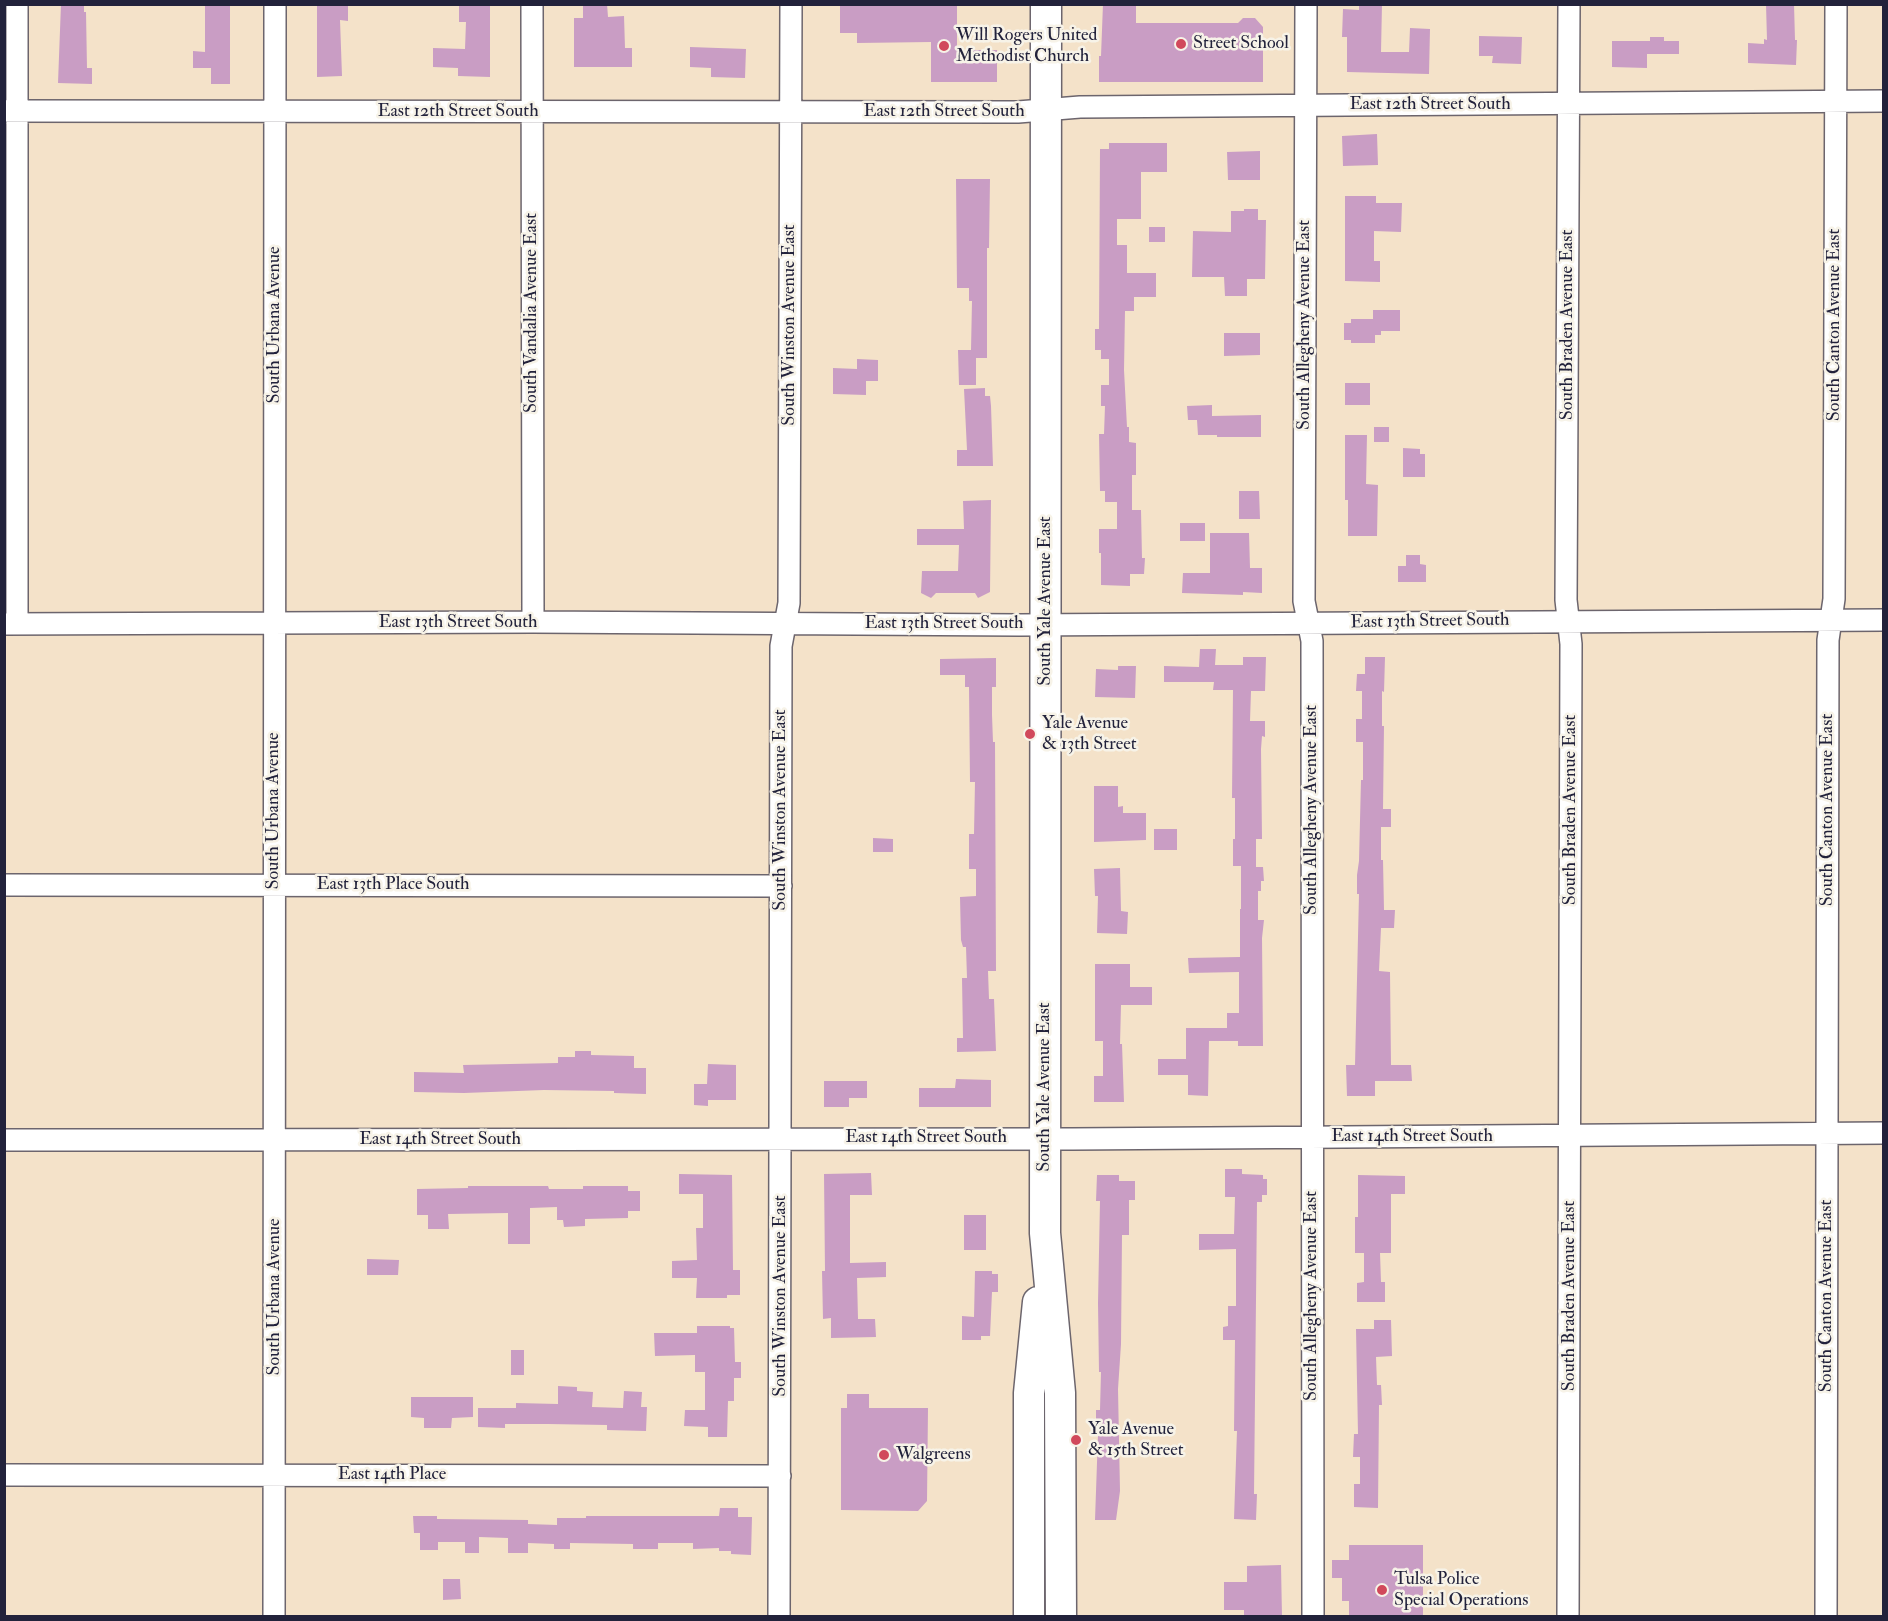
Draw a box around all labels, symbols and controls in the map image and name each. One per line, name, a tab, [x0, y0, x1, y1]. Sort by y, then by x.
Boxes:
place label: Will Rogers United Methodist Church	[956, 25, 1097, 68]
place label: Street School	[1193, 33, 1289, 55]
marker: Street School	[1174, 37, 1188, 51]
marker: Will Rogers United Methodist Church	[937, 39, 951, 53]
street label: East 12th Street South	[1349, 94, 1511, 116]
street label: East 12th Street South	[377, 101, 539, 123]
street label: East 12th Street South	[863, 101, 1025, 123]
street label: South Vandalia Avenue East	[521, 213, 543, 413]
street label: South Allegheny Avenue East	[1294, 220, 1316, 430]
street label: South Winston Avenue East	[779, 224, 801, 426]
street label: South Canton Avenue East	[1824, 229, 1846, 421]
street label: South Braden Avenue East	[1557, 230, 1579, 420]
street label: South Urbana Avenue	[264, 246, 286, 404]
street label: South Yale Avenue East	[1035, 516, 1057, 686]
street label: East 13th Street South	[1350, 610, 1510, 634]
street label: East 13th Street South	[379, 612, 537, 634]
street label: East 13th Street South	[865, 613, 1023, 635]
street label: South Allegheny Avenue East	[1301, 705, 1323, 915]
street label: South Winston Avenue East	[770, 709, 792, 911]
place label: Yale Avenue & 13th Street	[1042, 713, 1137, 756]
street label: South Canton Avenue East	[1817, 714, 1839, 906]
street label: South Braden Avenue East	[1560, 715, 1582, 905]
marker: Yale Avenue & 13th Street	[1023, 727, 1037, 741]
street label: South Urbana Avenue	[263, 732, 285, 890]
street label: East 13th Place South	[317, 874, 469, 896]
street label: South Yale Avenue East	[1034, 1002, 1056, 1172]
street label: East 14th Street South	[1331, 1126, 1493, 1148]
street label: East 14th Street South	[845, 1127, 1007, 1149]
street label: East 14th Street South	[359, 1129, 521, 1151]
street label: South Allegheny Avenue East	[1301, 1191, 1323, 1401]
street label: South Winston Avenue East	[770, 1195, 792, 1397]
street label: South Canton Avenue East	[1816, 1200, 1838, 1392]
street label: South Braden Avenue East	[1559, 1201, 1581, 1391]
street label: South Urbana Avenue	[264, 1218, 286, 1376]
place label: Yale Avenue & 15th Street	[1088, 1419, 1184, 1462]
marker: Yale Avenue & 15th Street	[1069, 1433, 1083, 1447]
place label: Walgreens	[896, 1444, 971, 1466]
marker: Walgreens	[877, 1448, 891, 1462]
street label: East 14th Place	[338, 1464, 446, 1486]
place label: Tulsa Police Special Operations	[1394, 1569, 1529, 1612]
marker: Tulsa Police Special Operations	[1375, 1583, 1389, 1597]

